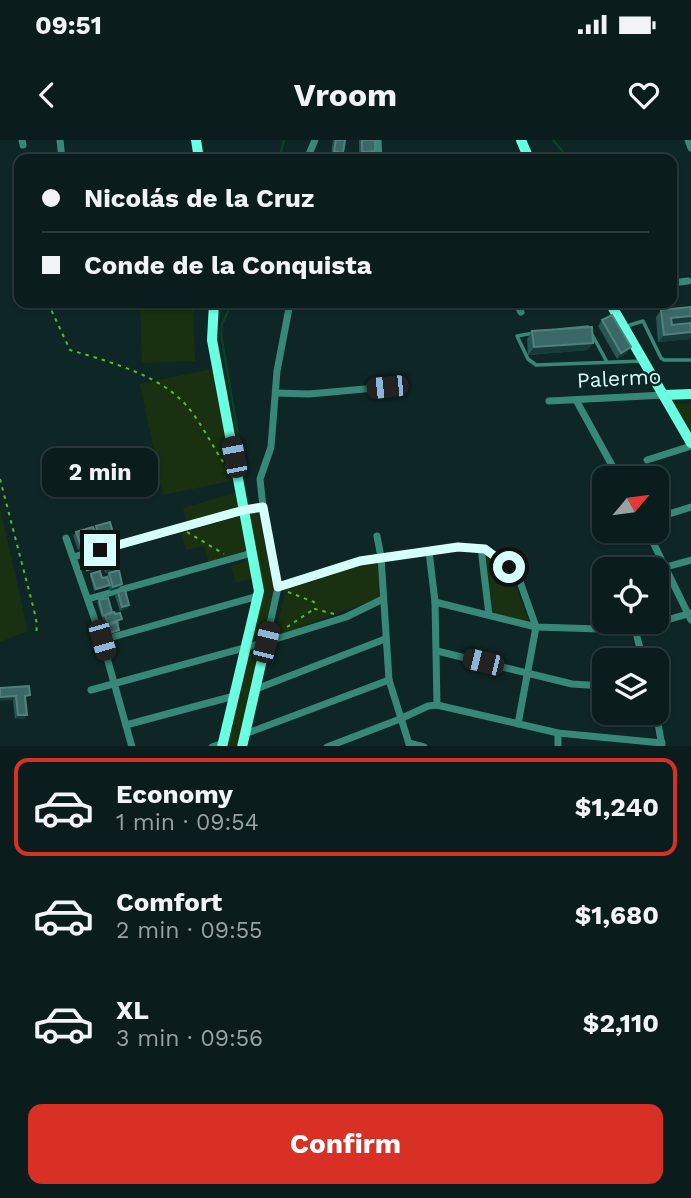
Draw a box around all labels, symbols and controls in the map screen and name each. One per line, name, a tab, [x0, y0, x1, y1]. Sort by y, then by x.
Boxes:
text: 09:51	[35, 10, 102, 40]
icon: back	[28, 76, 66, 114]
text: Vroom	[294, 76, 397, 114]
icon: heart	[625, 76, 663, 114]
text: Nicolás de la Cruz	[84, 183, 314, 213]
text: Conde de la Conquista	[84, 250, 372, 280]
street label: Palermo	[576, 363, 662, 393]
car	[366, 374, 409, 400]
car	[220, 434, 249, 480]
callout: 2 min	[42, 448, 158, 498]
text: 2 min	[69, 459, 131, 486]
north arrow	[592, 466, 668, 542]
map controls	[592, 466, 669, 725]
route end	[84, 534, 116, 566]
route start	[493, 551, 525, 583]
button: locate	[592, 557, 669, 634]
car	[87, 617, 118, 663]
car	[251, 619, 282, 665]
car	[461, 647, 506, 677]
button: layers	[592, 648, 669, 725]
icon: car	[32, 776, 95, 839]
text: Economy	[116, 779, 233, 809]
text: $1,240	[575, 792, 659, 822]
text: 1 min · 09:54	[116, 809, 259, 836]
icon: car	[32, 884, 95, 947]
text: Comfort	[116, 887, 222, 917]
text: $1,680	[575, 900, 659, 930]
text: 2 min · 09:55	[116, 917, 263, 944]
icon: car	[32, 992, 95, 1055]
text: XL	[116, 995, 149, 1025]
text: $2,110	[583, 1008, 659, 1038]
text: 3 min · 09:56	[116, 1025, 263, 1052]
button: Confirm	[28, 1104, 663, 1184]

